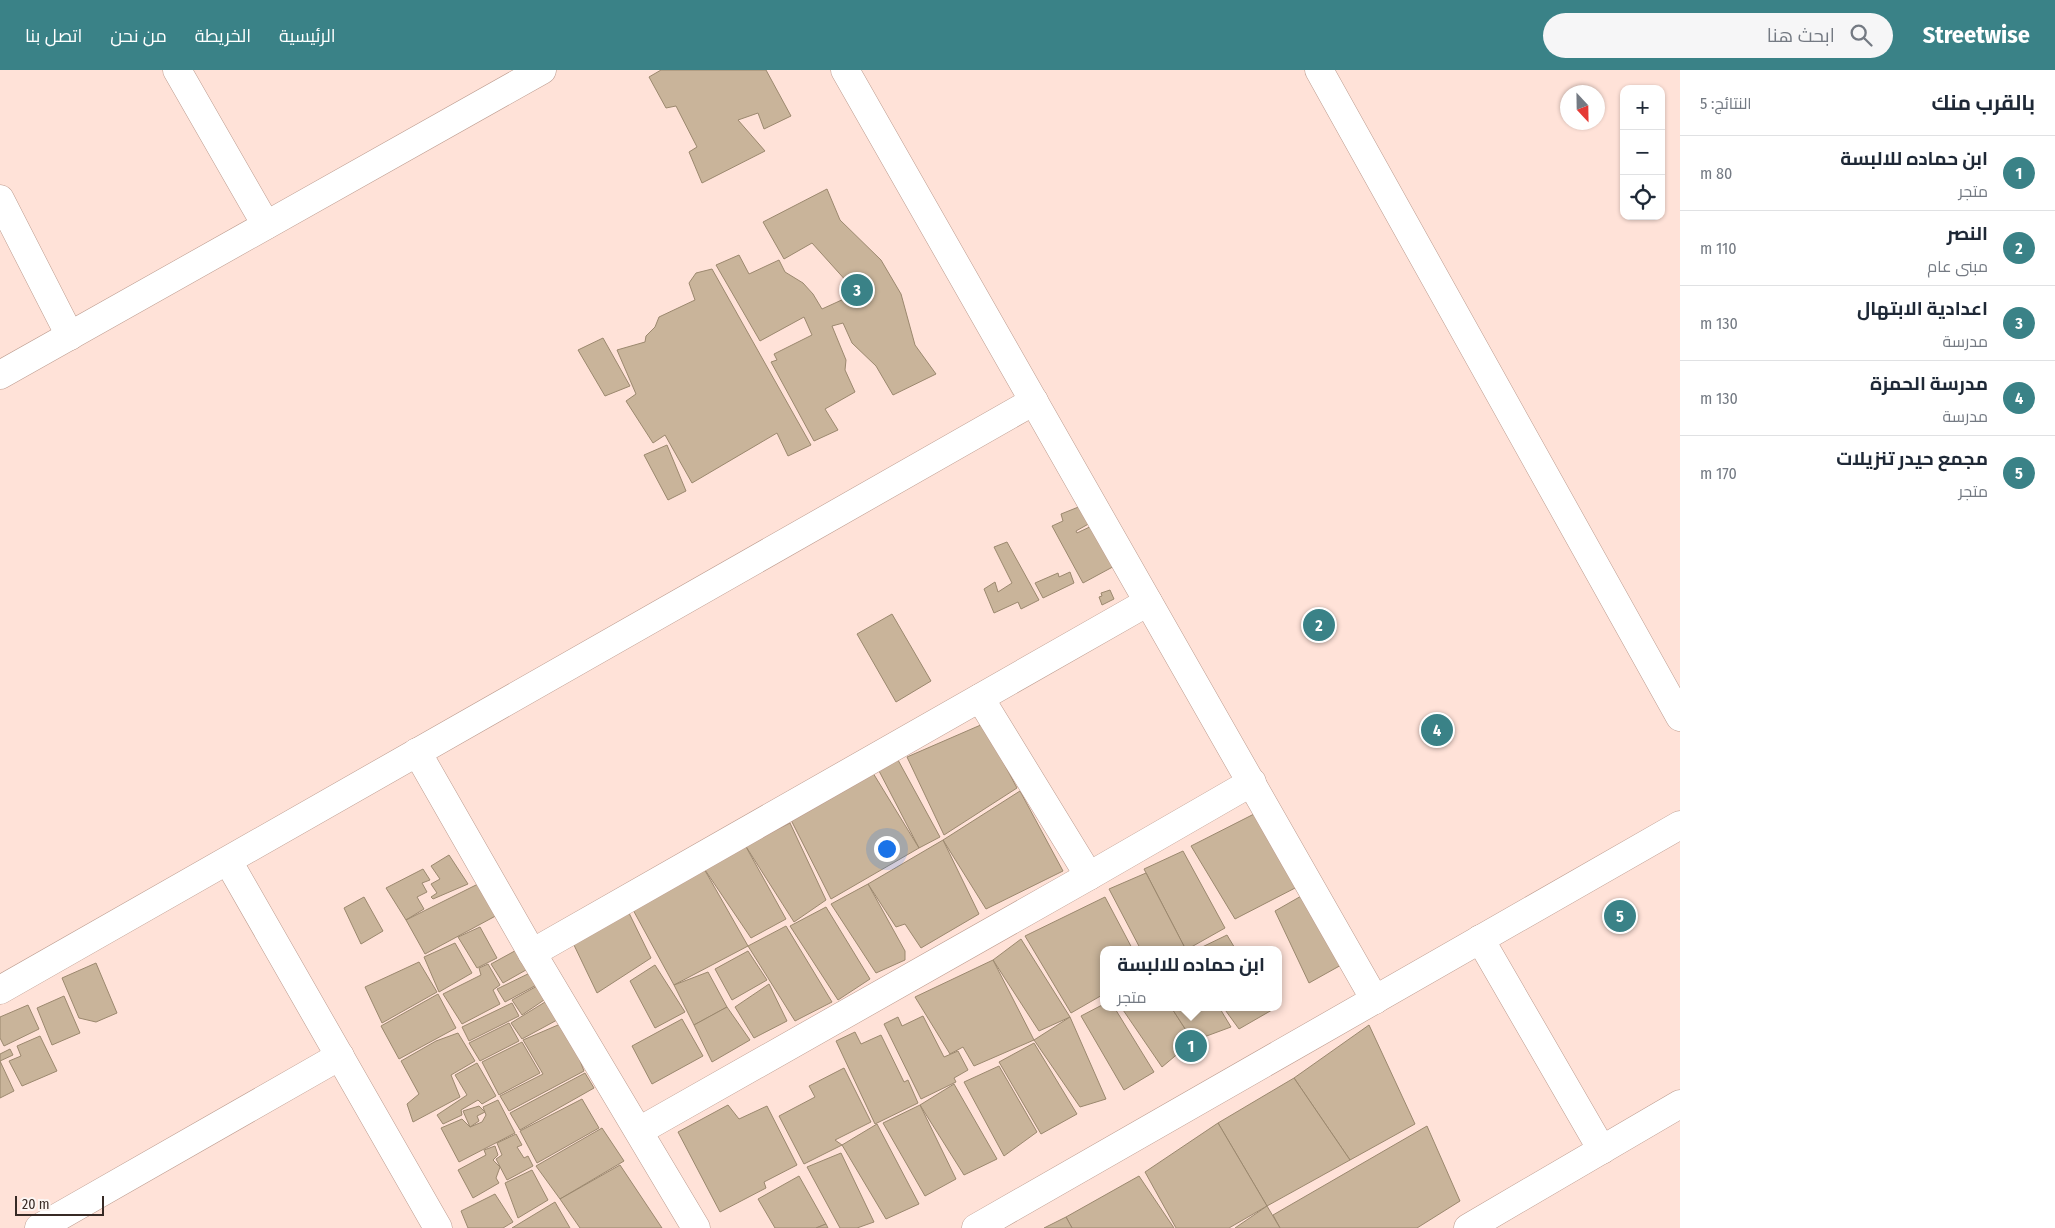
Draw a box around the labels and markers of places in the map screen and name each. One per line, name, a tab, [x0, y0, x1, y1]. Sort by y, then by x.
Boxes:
pin: 3	[841, 271, 873, 309]
pin: 2	[1303, 606, 1335, 644]
pin: 4	[1421, 711, 1453, 749]
pin: 5	[1604, 897, 1636, 935]
pin: 1	[1175, 1027, 1207, 1065]

